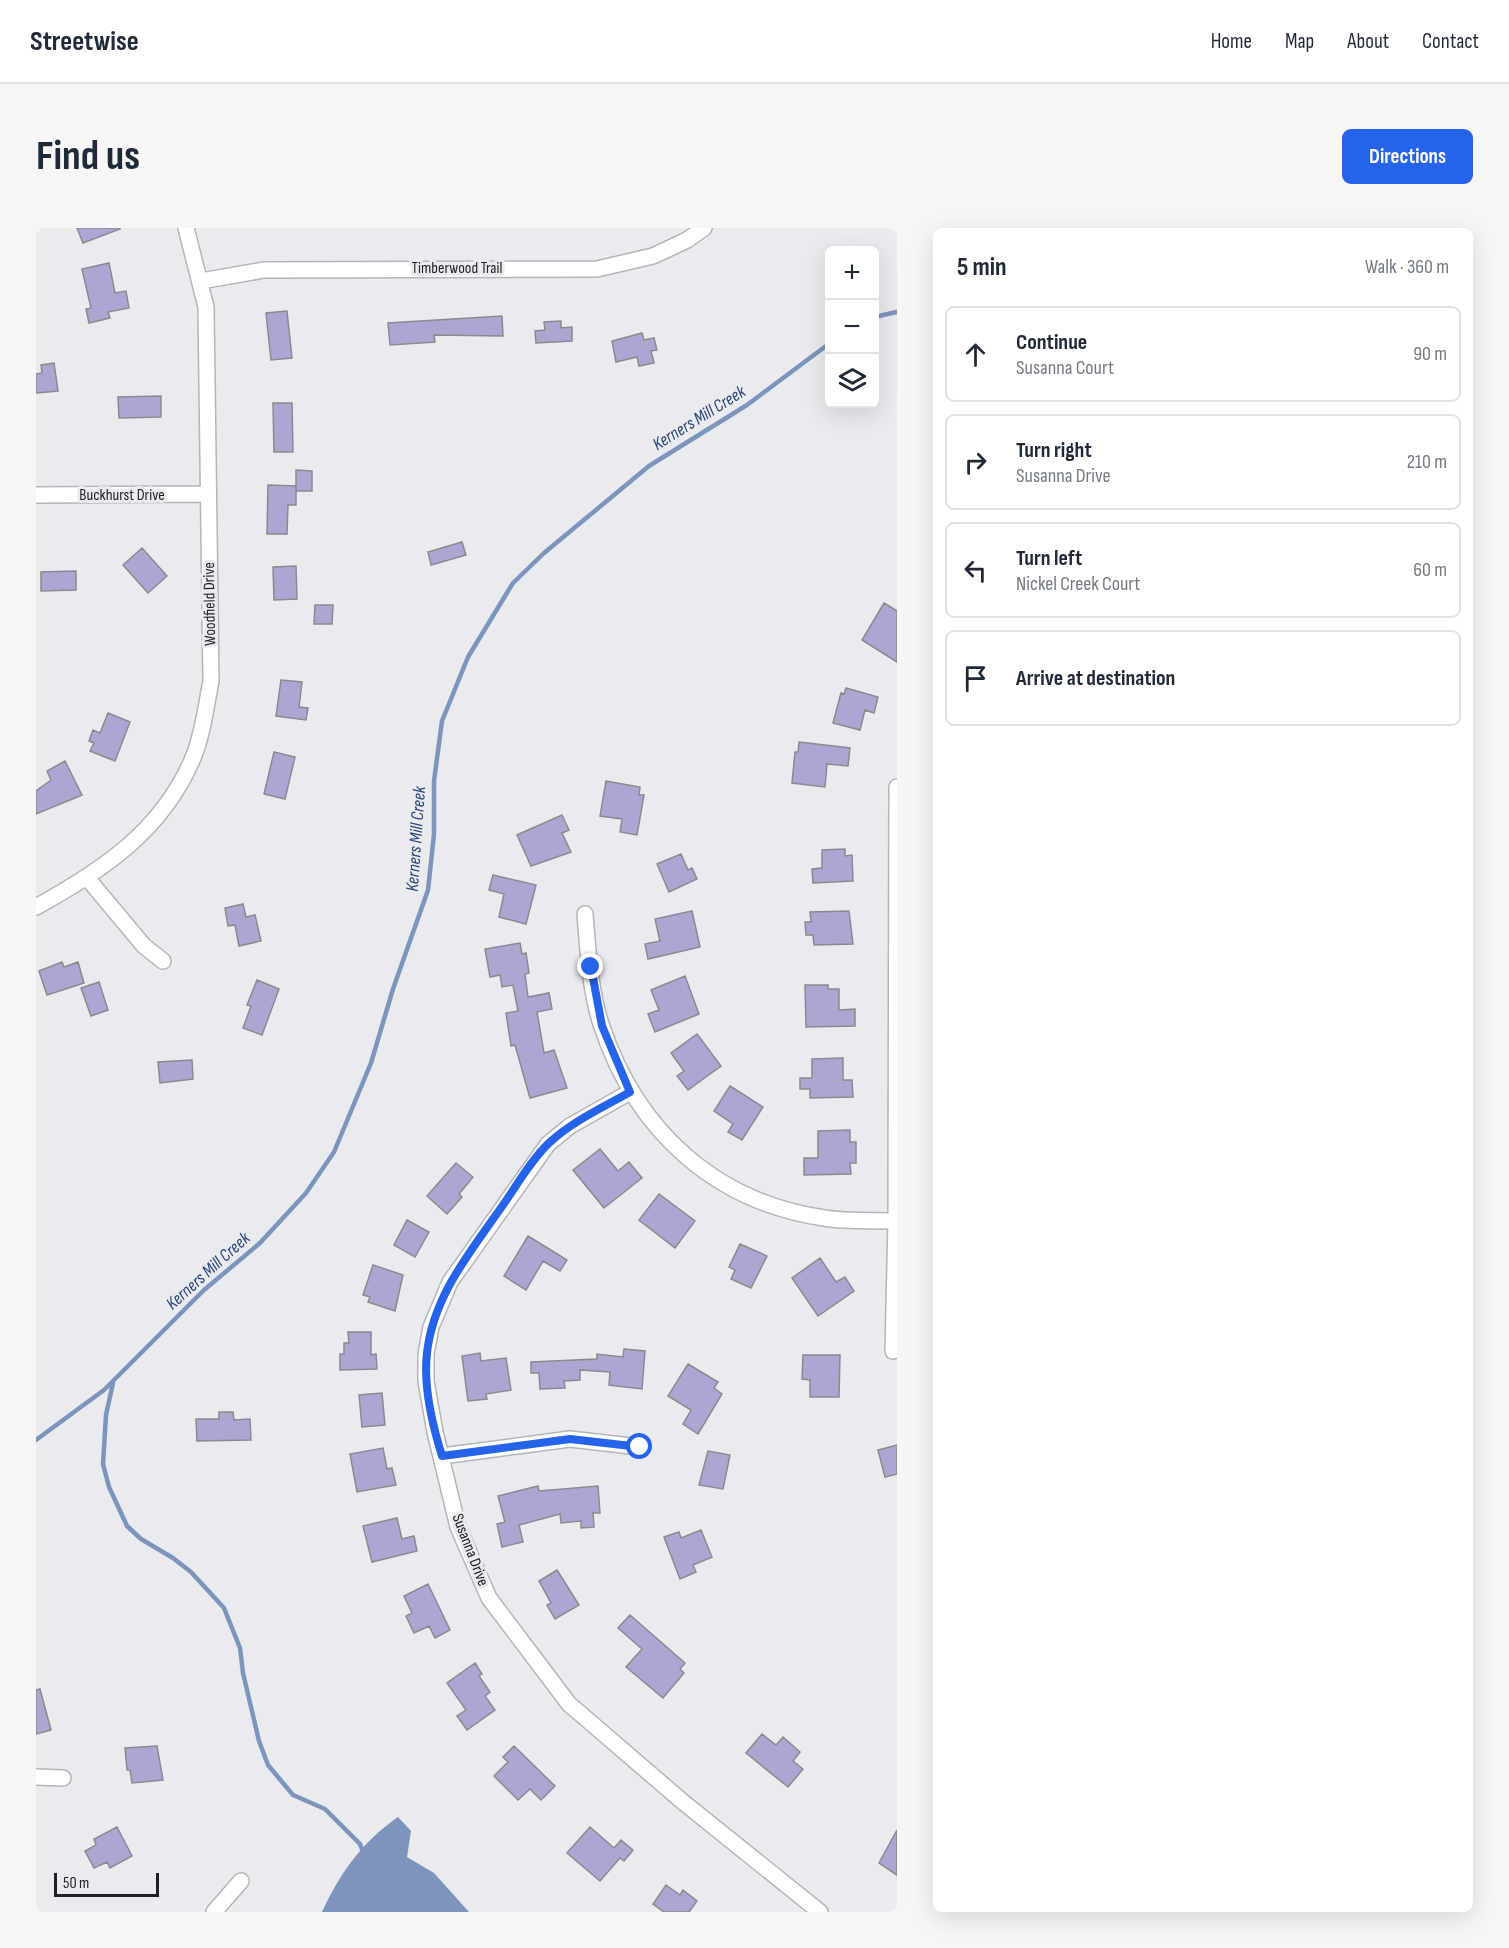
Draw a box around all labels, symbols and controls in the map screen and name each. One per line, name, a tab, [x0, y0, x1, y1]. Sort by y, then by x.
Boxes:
text: Streetwise	[30, 25, 139, 58]
text: Home	[1211, 29, 1252, 54]
text: Map	[1285, 29, 1314, 54]
text: About	[1347, 29, 1389, 54]
text: Contact	[1422, 29, 1479, 54]
button: Directions	[1342, 129, 1473, 184]
text: Find us	[36, 131, 140, 182]
map controls	[825, 246, 879, 408]
button: +	[825, 246, 879, 300]
text: 5 min	[957, 252, 1007, 283]
text: Walk · 360 m	[1365, 255, 1449, 279]
street label: Timberwood Trail	[412, 259, 502, 278]
button: −	[825, 300, 879, 354]
text: Continue	[1016, 329, 1087, 356]
icon: ahead	[959, 338, 992, 371]
text: 90 m	[1413, 342, 1447, 366]
button: layers	[825, 354, 879, 408]
text: Susanna Court	[1016, 356, 1114, 380]
water label: Kerners Mill Creek	[649, 380, 750, 455]
text: Turn right	[1016, 437, 1092, 464]
icon: right	[959, 446, 992, 479]
text: 210 m	[1407, 450, 1447, 474]
text: Susanna Drive	[1016, 464, 1111, 488]
street label: Buckhurst Drive	[79, 486, 165, 505]
text: Turn left	[1016, 545, 1082, 572]
icon: left	[959, 554, 992, 587]
text: 60 m	[1413, 558, 1447, 582]
street label: Woodfield Drive	[200, 562, 220, 646]
text: Nickel Creek Court	[1016, 572, 1140, 596]
icon: arrive	[959, 662, 992, 695]
text: Arrive at destination	[1016, 665, 1175, 692]
water label: Kerners Mill Creek	[402, 784, 430, 892]
route end	[577, 953, 603, 979]
water label: Kerners Mill Creek	[162, 1227, 255, 1314]
route start	[626, 1433, 652, 1459]
street label: Susanna Drive	[448, 1511, 492, 1589]
scale bar	[54, 1870, 159, 1898]
text: 50 m	[63, 1874, 89, 1893]

